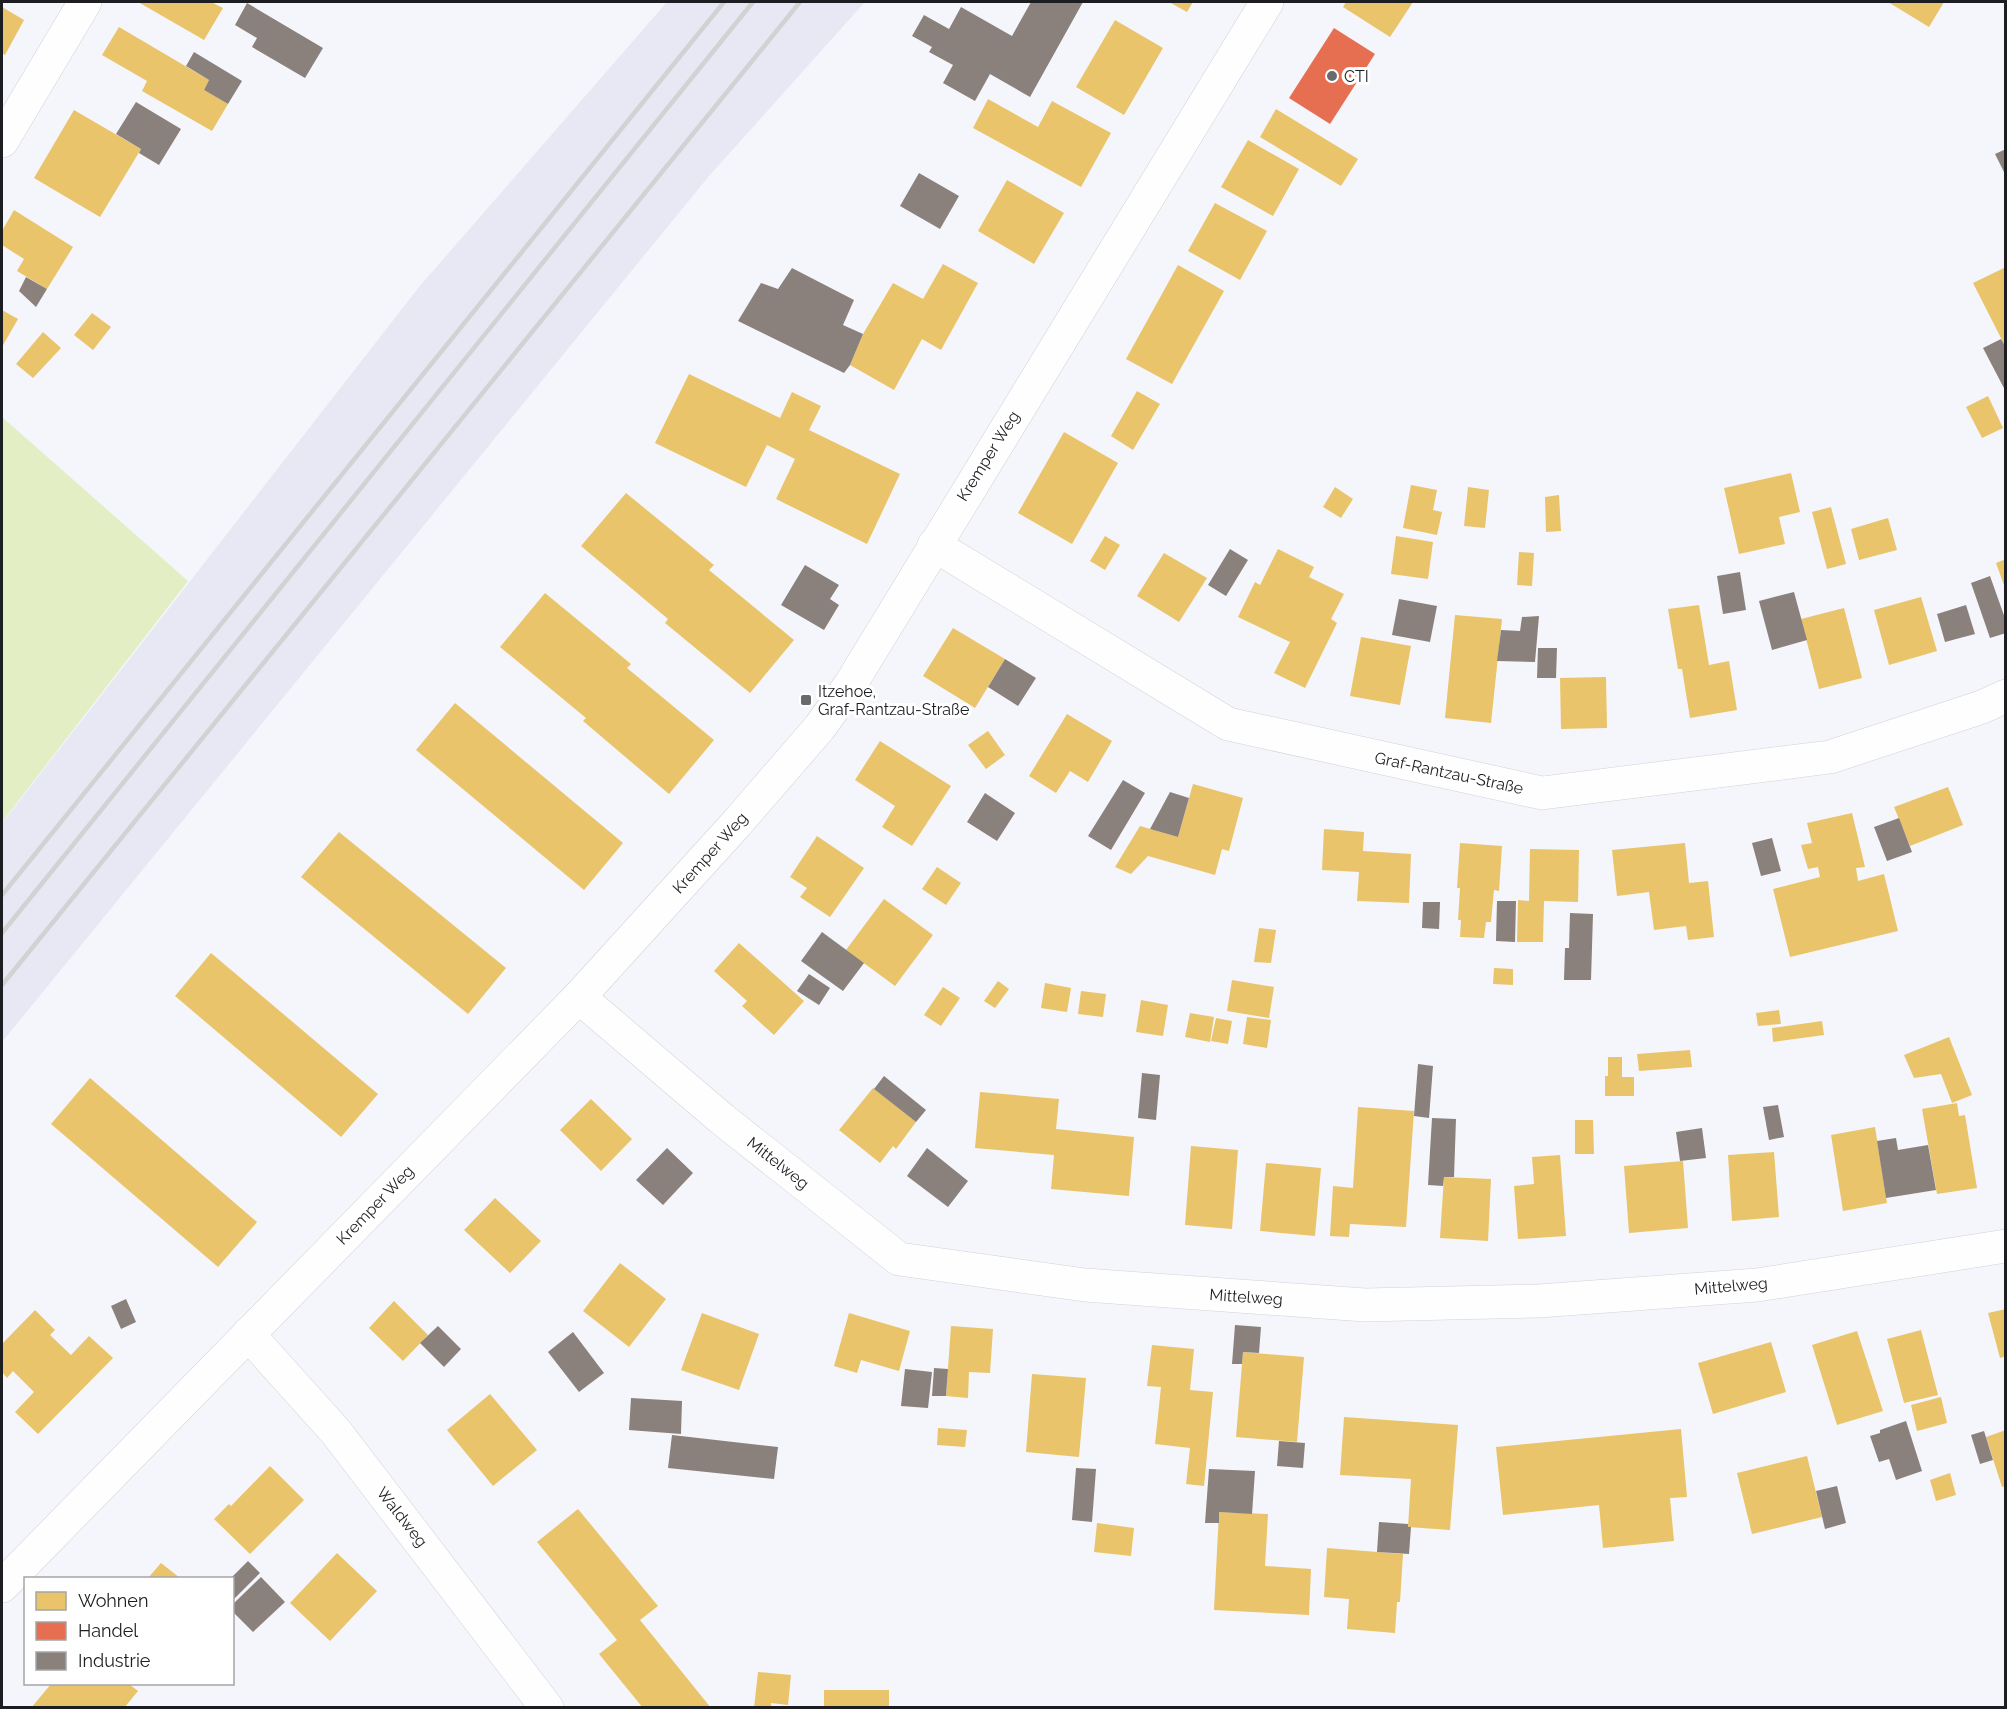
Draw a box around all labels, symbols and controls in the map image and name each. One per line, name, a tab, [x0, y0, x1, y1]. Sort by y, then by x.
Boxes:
place label: CTI	[1344, 67, 1369, 86]
marker: CTI	[1325, 69, 1339, 83]
street label: Kremper Weg	[953, 407, 1023, 505]
place label: Itzehoe, Graf-Rantzau-Straße	[818, 682, 969, 719]
marker: Itzehoe, Graf-Rantzau-Straße	[799, 693, 813, 707]
street label: Graf-Rantzau-Straße	[1373, 748, 1525, 798]
street label: Kremper Weg	[669, 808, 751, 898]
street label: Mittelweg	[743, 1133, 813, 1193]
street label: Kremper Weg	[332, 1161, 418, 1249]
street label: Mittelweg	[1694, 1273, 1768, 1299]
street label: Mittelweg	[1209, 1285, 1283, 1309]
street label: Waldweg	[373, 1483, 431, 1551]
legend	[24, 1577, 234, 1685]
text: Wohnen	[78, 1590, 148, 1611]
text: Handel	[78, 1620, 138, 1641]
text: Industrie	[78, 1650, 151, 1671]

